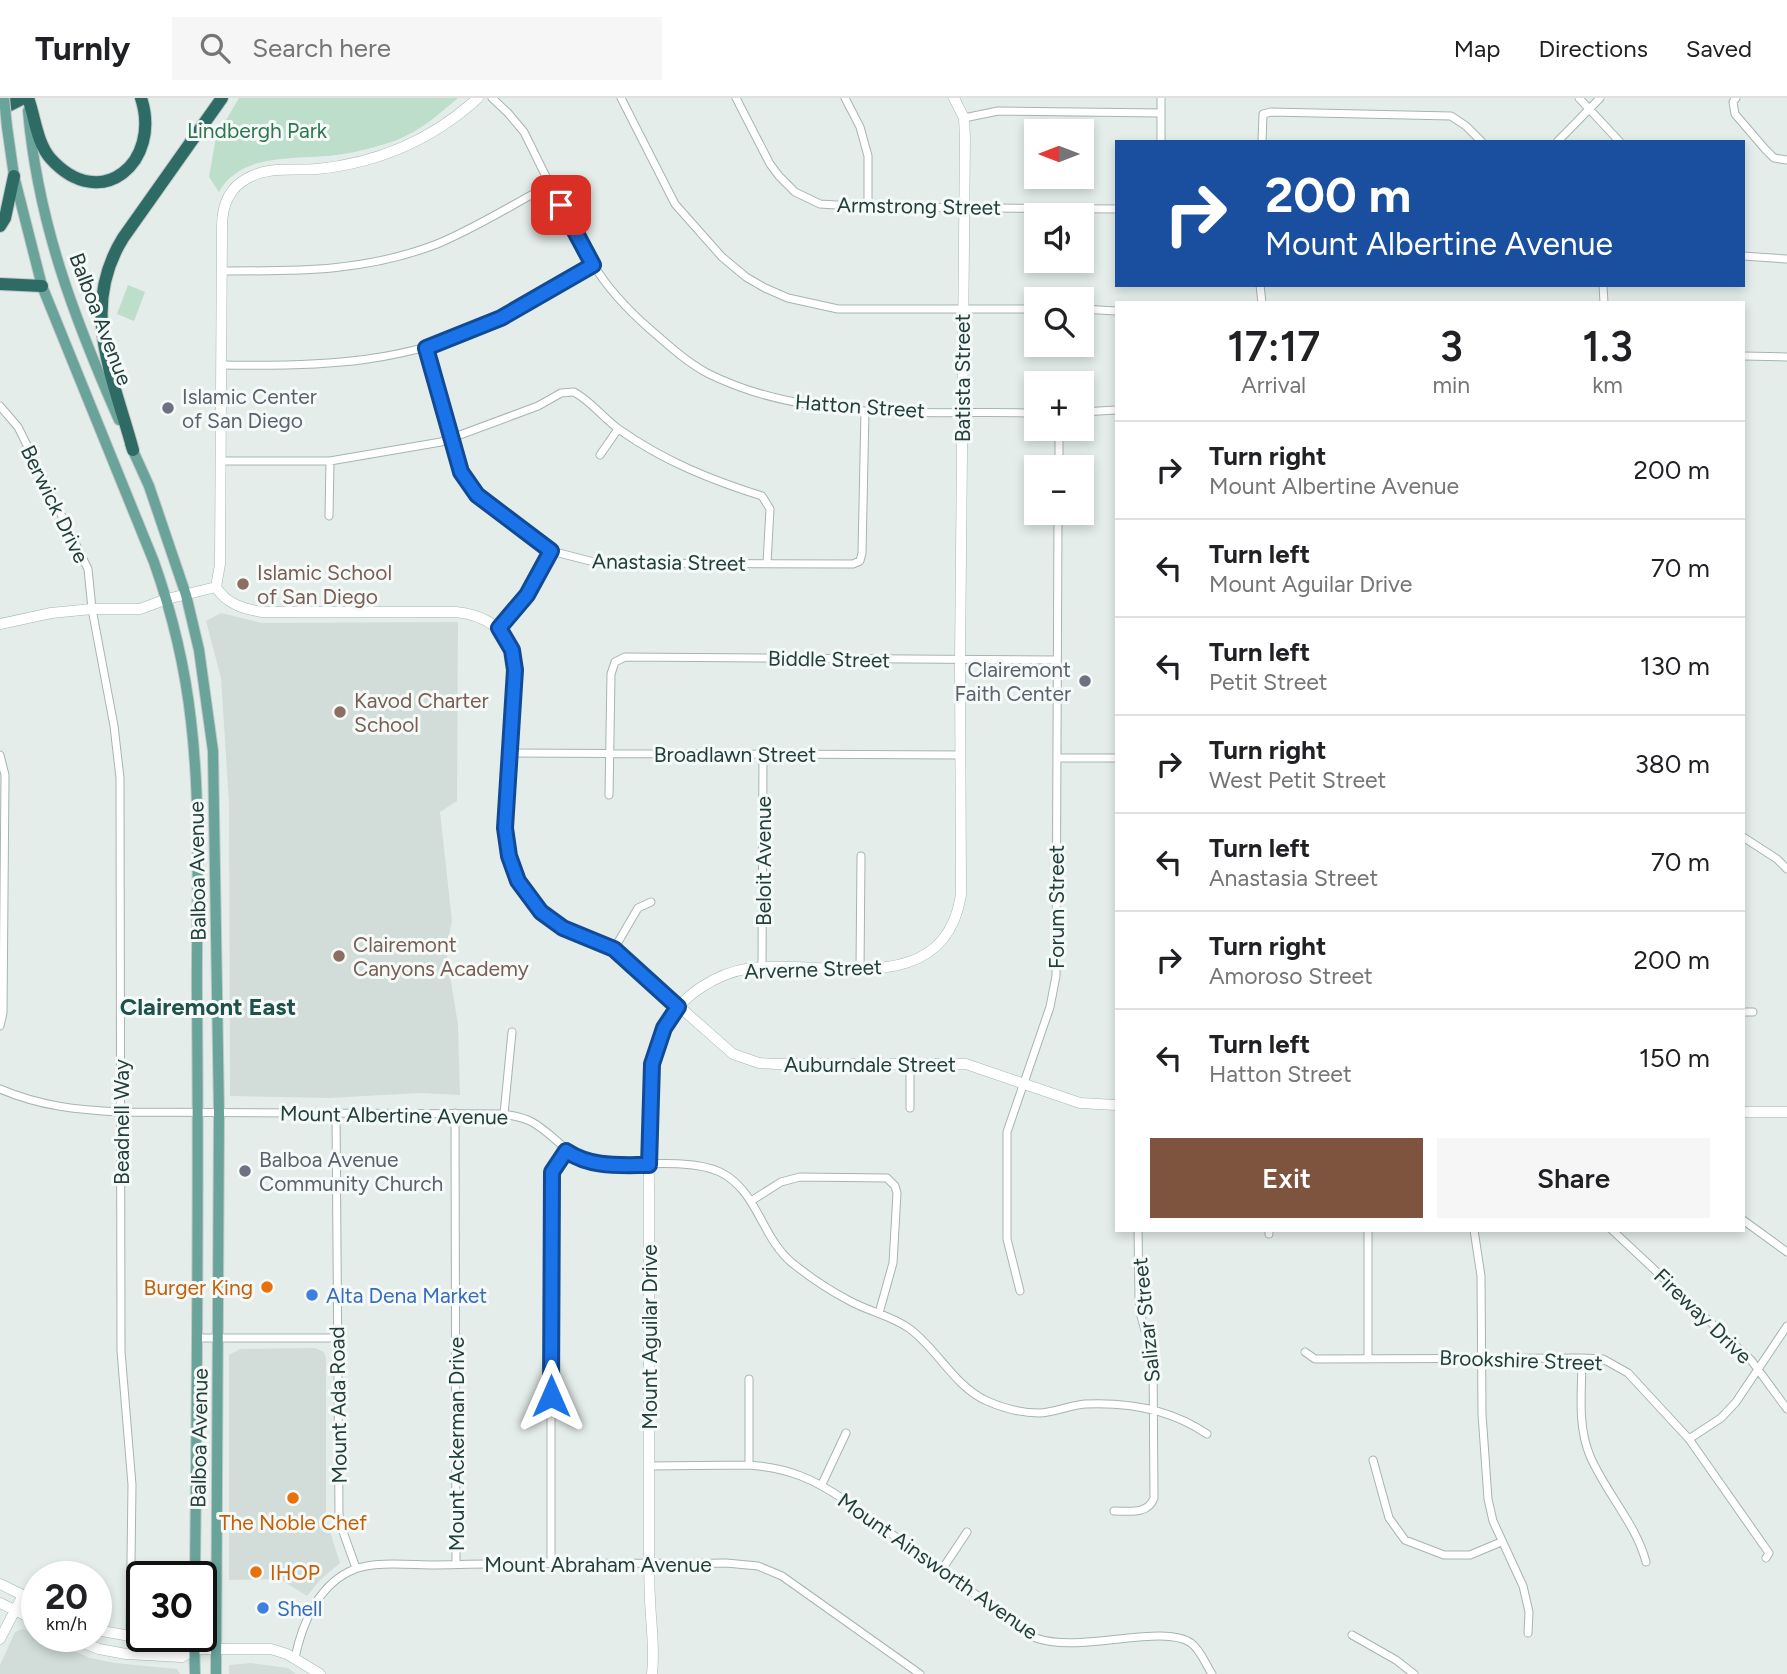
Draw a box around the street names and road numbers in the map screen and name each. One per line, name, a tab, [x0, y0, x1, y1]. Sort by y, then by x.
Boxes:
street label: Armstrong Street	[837, 192, 1001, 220]
street label: Balboa Avenue	[64, 249, 138, 389]
street label: Batista Street	[950, 314, 975, 442]
street label: Hatton Street	[794, 389, 926, 423]
street label: Berwick Drive	[16, 441, 94, 567]
street label: Anastasia Street	[592, 548, 746, 576]
street label: Biddle Street	[768, 645, 890, 673]
street label: Broadlawn Street	[654, 742, 816, 767]
street label: Beloit Avenue	[751, 796, 776, 926]
street label: Balboa Avenue	[183, 801, 211, 941]
street label: Forum Street	[1044, 845, 1069, 969]
street label: Arverne Street	[744, 954, 882, 984]
street label: Auburndale Street	[784, 1052, 956, 1077]
street label: Beadnell Way	[109, 1059, 134, 1185]
street label: Mount Albertine Avenue	[280, 1101, 508, 1129]
street label: Mount Aguilar Drive	[637, 1244, 662, 1430]
street label: Salizar Street	[1127, 1256, 1165, 1384]
street label: Fireway Drive	[1649, 1263, 1757, 1369]
street label: Mount Ada Road	[324, 1326, 352, 1484]
street label: Mount Ackerman Drive	[444, 1337, 469, 1551]
street label: Brookshire Street	[1439, 1345, 1603, 1375]
street label: Balboa Avenue	[185, 1368, 213, 1508]
street label: Mount Ainsworth Avenue	[833, 1487, 1043, 1645]
street label: Mount Abraham Avenue	[484, 1552, 712, 1577]

